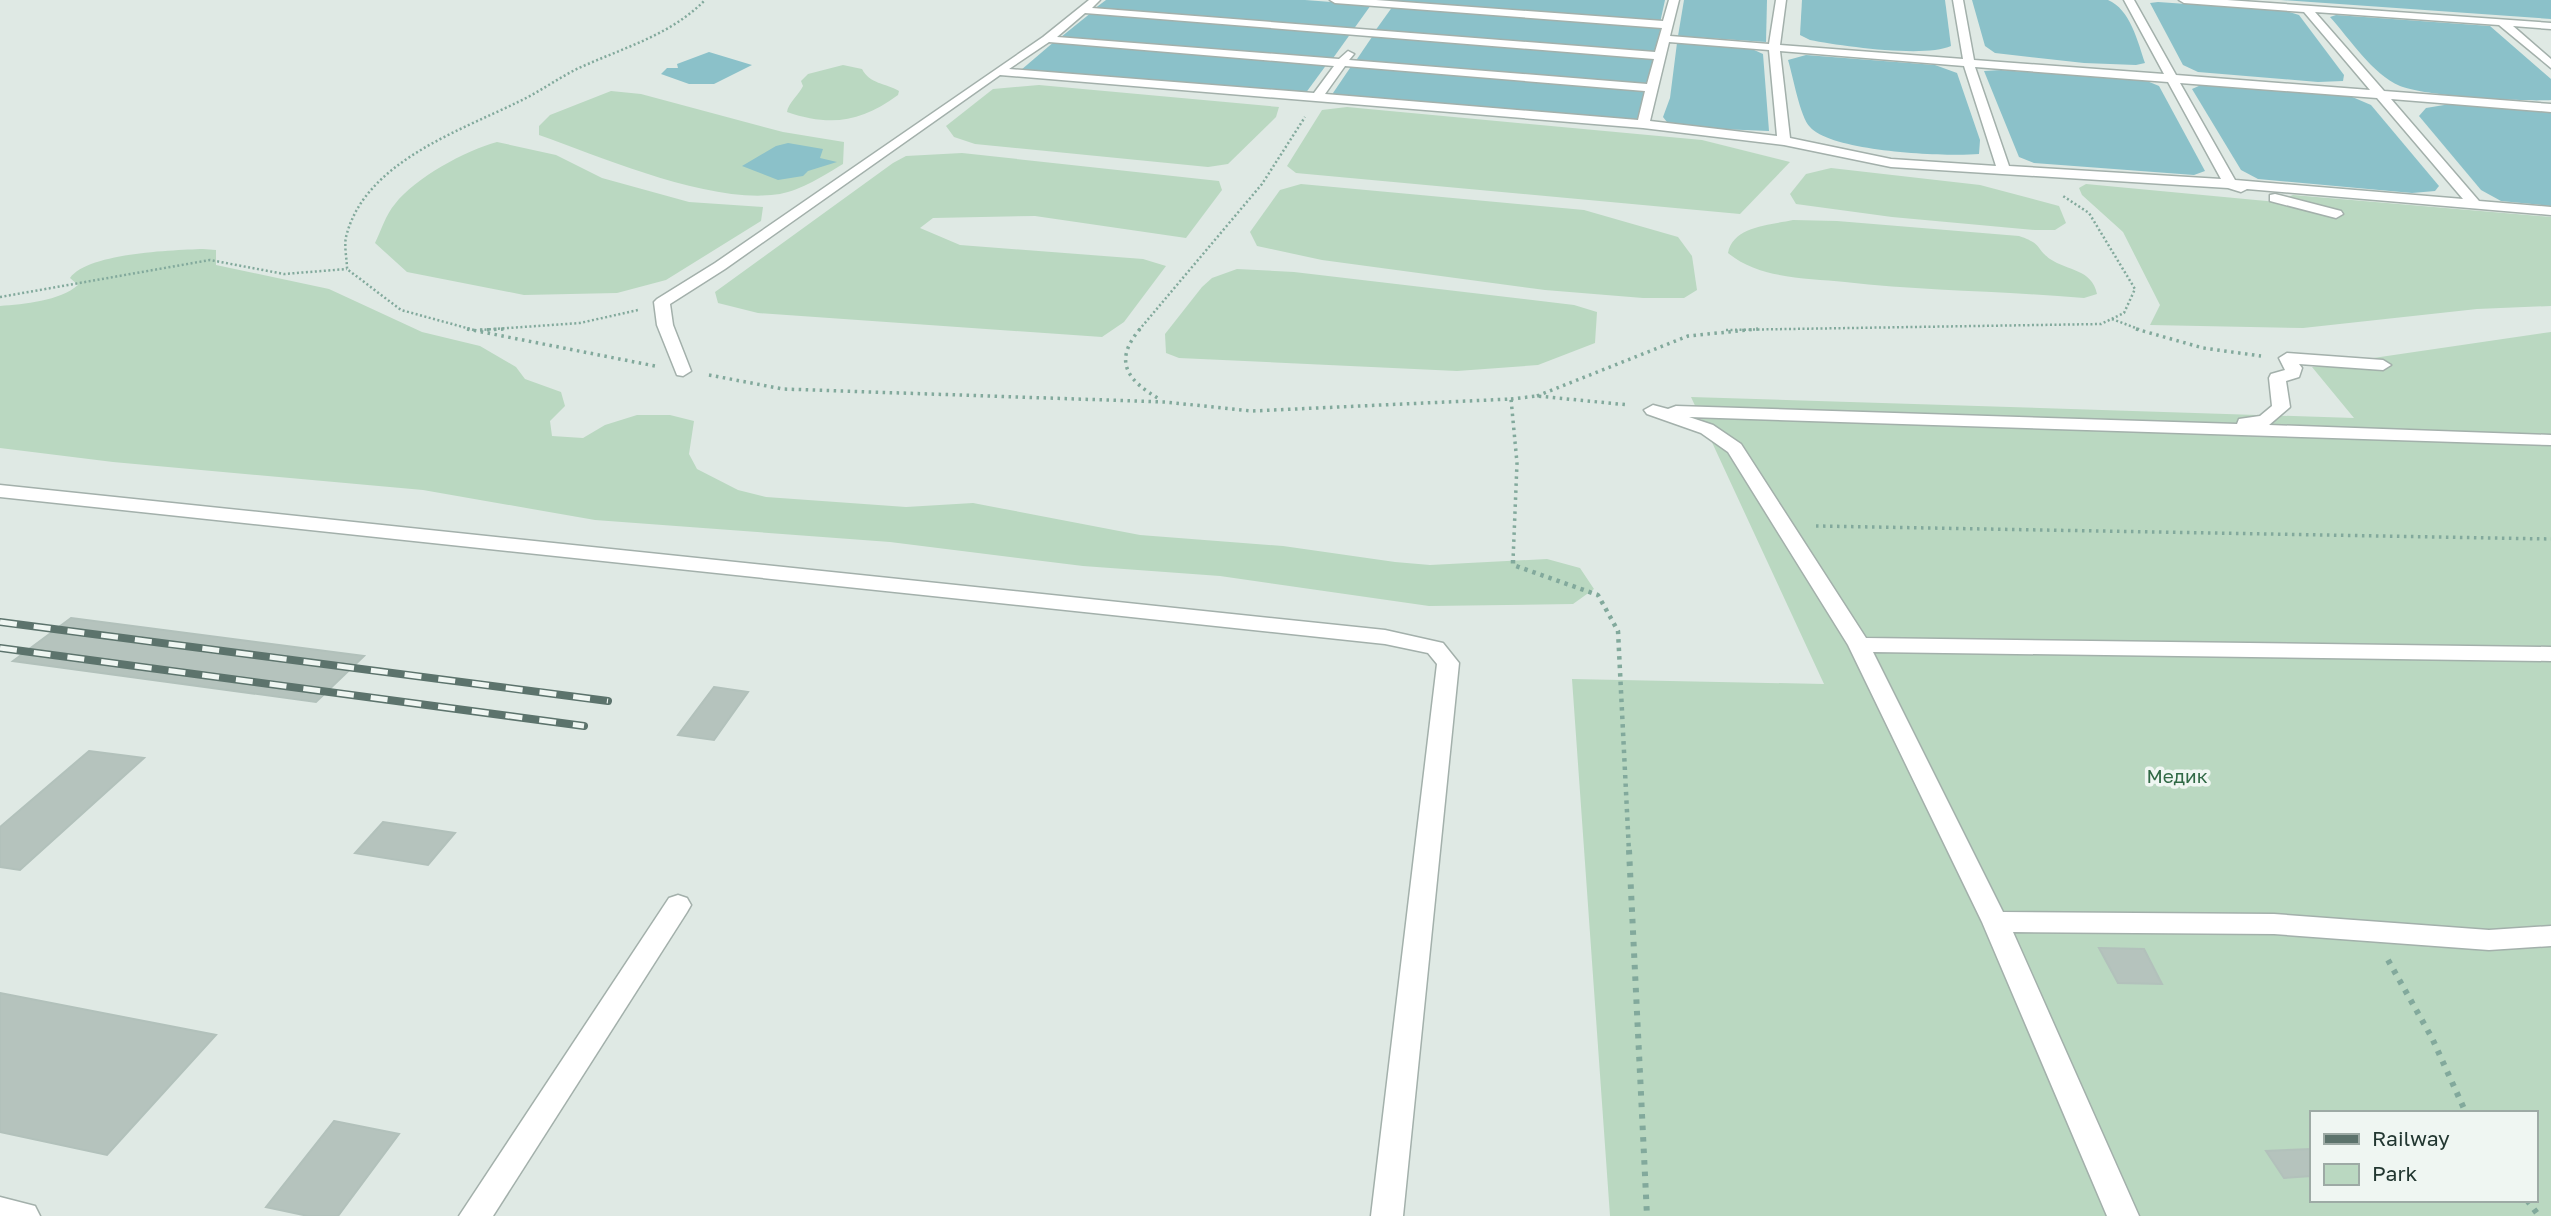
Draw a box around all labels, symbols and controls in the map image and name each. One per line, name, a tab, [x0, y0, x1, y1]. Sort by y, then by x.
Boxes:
park label: Медик	[2146, 764, 2208, 787]
legend	[2310, 1111, 2537, 1202]
text: Railway	[2372, 1125, 2450, 1151]
text: Park	[2372, 1160, 2418, 1186]

